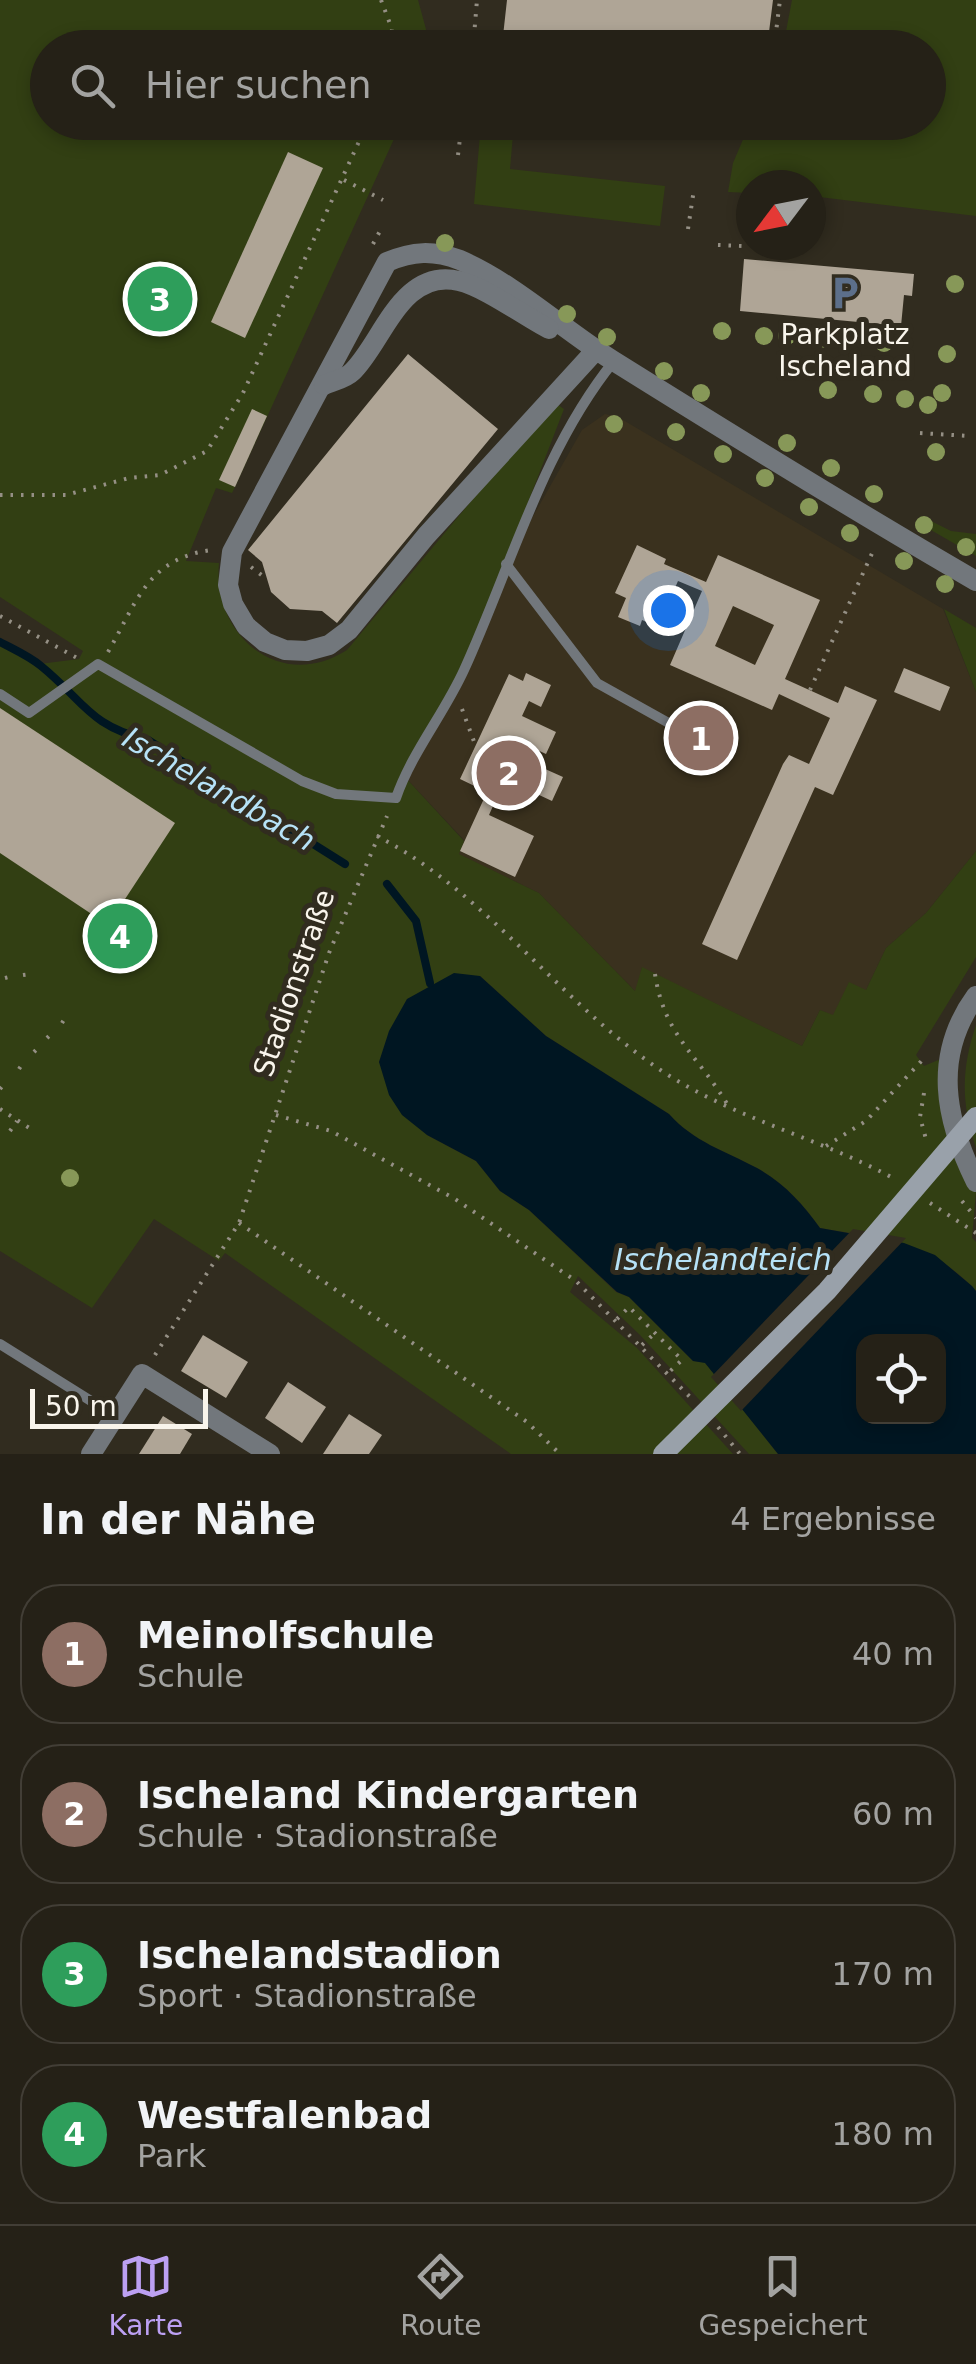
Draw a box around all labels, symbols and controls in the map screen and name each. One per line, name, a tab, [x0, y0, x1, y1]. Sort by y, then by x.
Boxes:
search box	[30, 30, 946, 140]
icon: search	[65, 58, 120, 113]
text: Hier suchen	[145, 63, 372, 107]
north arrow	[736, 170, 826, 260]
pin: 3	[128, 262, 192, 336]
parking icon: Parkplatz Ischeland	[826, 274, 864, 312]
place label: Parkplatz Ischeland	[778, 318, 912, 383]
your location	[643, 585, 694, 636]
pin: 1	[668, 700, 734, 776]
water label: Ischelandbach	[117, 720, 321, 858]
pin: 2	[476, 736, 542, 810]
street label: Stadionstraße	[247, 885, 341, 1081]
pin: 4	[88, 898, 152, 974]
water label: Ischelandteich	[614, 1242, 832, 1277]
map controls	[856, 1334, 946, 1424]
button: locate	[856, 1334, 946, 1424]
scale bar	[30, 1384, 208, 1428]
text: 50 m	[45, 1390, 117, 1423]
text: In der Nähe	[40, 1495, 316, 1544]
text: 4 Ergebnisse	[730, 1500, 936, 1538]
text: Meinolfschule	[137, 1613, 434, 1657]
text: 1	[63, 1635, 86, 1673]
text: 40 m	[852, 1635, 934, 1673]
text: Schule	[137, 1657, 244, 1695]
text: Ischeland Kindergarten	[137, 1773, 639, 1817]
text: 2	[63, 1795, 86, 1833]
text: 60 m	[852, 1795, 934, 1833]
text: Schule · Stadionstraße	[137, 1817, 498, 1855]
text: Ischelandstadion	[137, 1933, 502, 1977]
text: 3	[63, 1955, 86, 1993]
text: 170 m	[832, 1955, 934, 1993]
text: Sport · Stadionstraße	[137, 1977, 477, 2015]
text: Westfalenbad	[137, 2093, 432, 2137]
text: 4	[63, 2115, 86, 2153]
text: 180 m	[832, 2115, 934, 2153]
text: Park	[137, 2137, 206, 2175]
tab: Karte	[108, 2249, 183, 2342]
tab: Route	[400, 2249, 481, 2342]
tab: Gespeichert	[698, 2249, 868, 2342]

